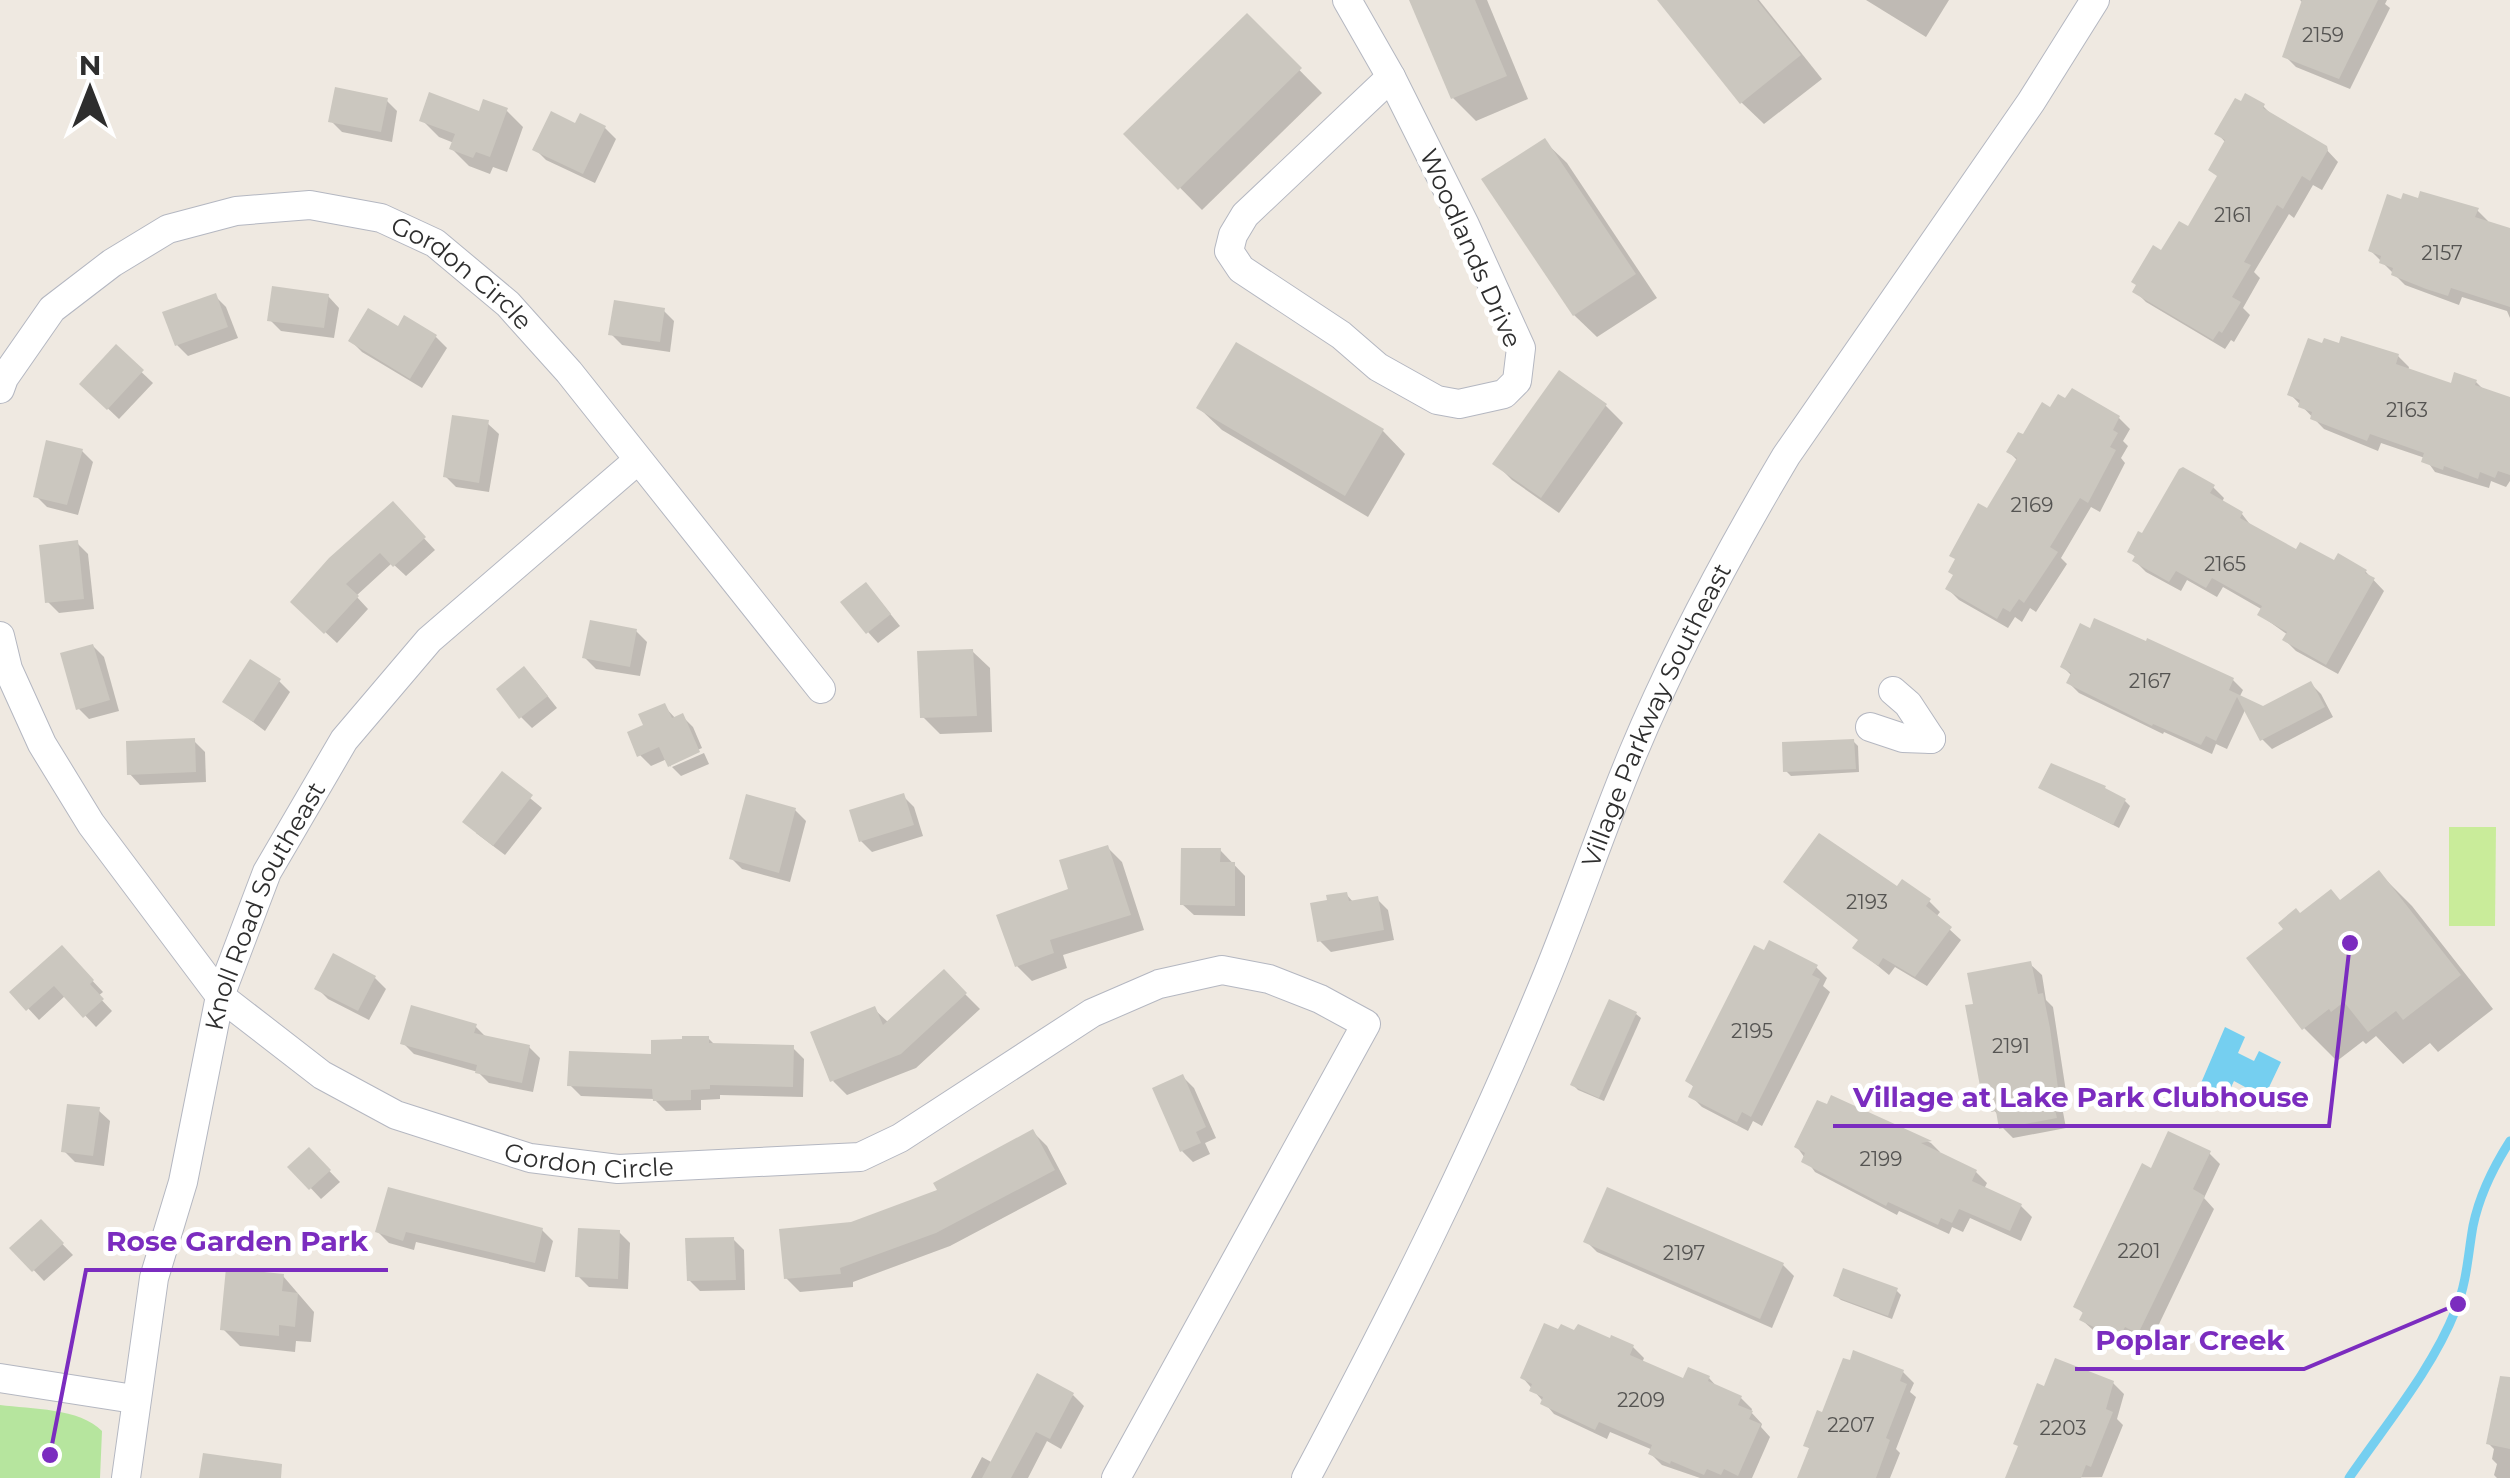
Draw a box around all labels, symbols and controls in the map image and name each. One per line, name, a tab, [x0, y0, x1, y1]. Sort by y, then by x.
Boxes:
house number: 2159	[2302, 23, 2344, 47]
north arrow	[40, 40, 140, 140]
text: N	[79, 48, 101, 82]
street label: Woodlands Drive	[1414, 144, 1528, 352]
house number: 2161	[2214, 203, 2252, 227]
street label: Gordon Circle	[386, 210, 539, 336]
house number: 2157	[2421, 241, 2463, 265]
house number: 2163	[2386, 398, 2428, 422]
house number: 2169	[2011, 493, 2053, 517]
house number: 2165	[2204, 552, 2246, 576]
street label: Village Parkway Southeast	[1575, 558, 1737, 871]
house number: 2167	[2129, 669, 2171, 693]
street label: Knoll Road Southeast	[199, 776, 331, 1033]
house number: 2193	[1846, 890, 1888, 914]
house number: 2195	[1731, 1019, 1773, 1043]
house number: 2191	[1992, 1034, 2030, 1058]
callout: Village at Lake Park Clubhouse	[1833, 1068, 2329, 1126]
text: Village at Lake Park Clubhouse	[1852, 1080, 2309, 1114]
street label: Gordon Circle	[500, 1136, 674, 1184]
house number: 2199	[1860, 1147, 1902, 1171]
callout: Rose Garden Park	[86, 1212, 388, 1270]
text: Rose Garden Park	[106, 1224, 369, 1258]
house number: 2201	[2117, 1239, 2161, 1263]
house number: 2197	[1663, 1241, 1705, 1265]
callout: Poplar Creek	[2075, 1311, 2304, 1369]
text: Poplar Creek	[2095, 1323, 2285, 1357]
house number: 2209	[1617, 1388, 1665, 1412]
house number: 2207	[1827, 1413, 1875, 1437]
house number: 2203	[2040, 1416, 2087, 1440]

